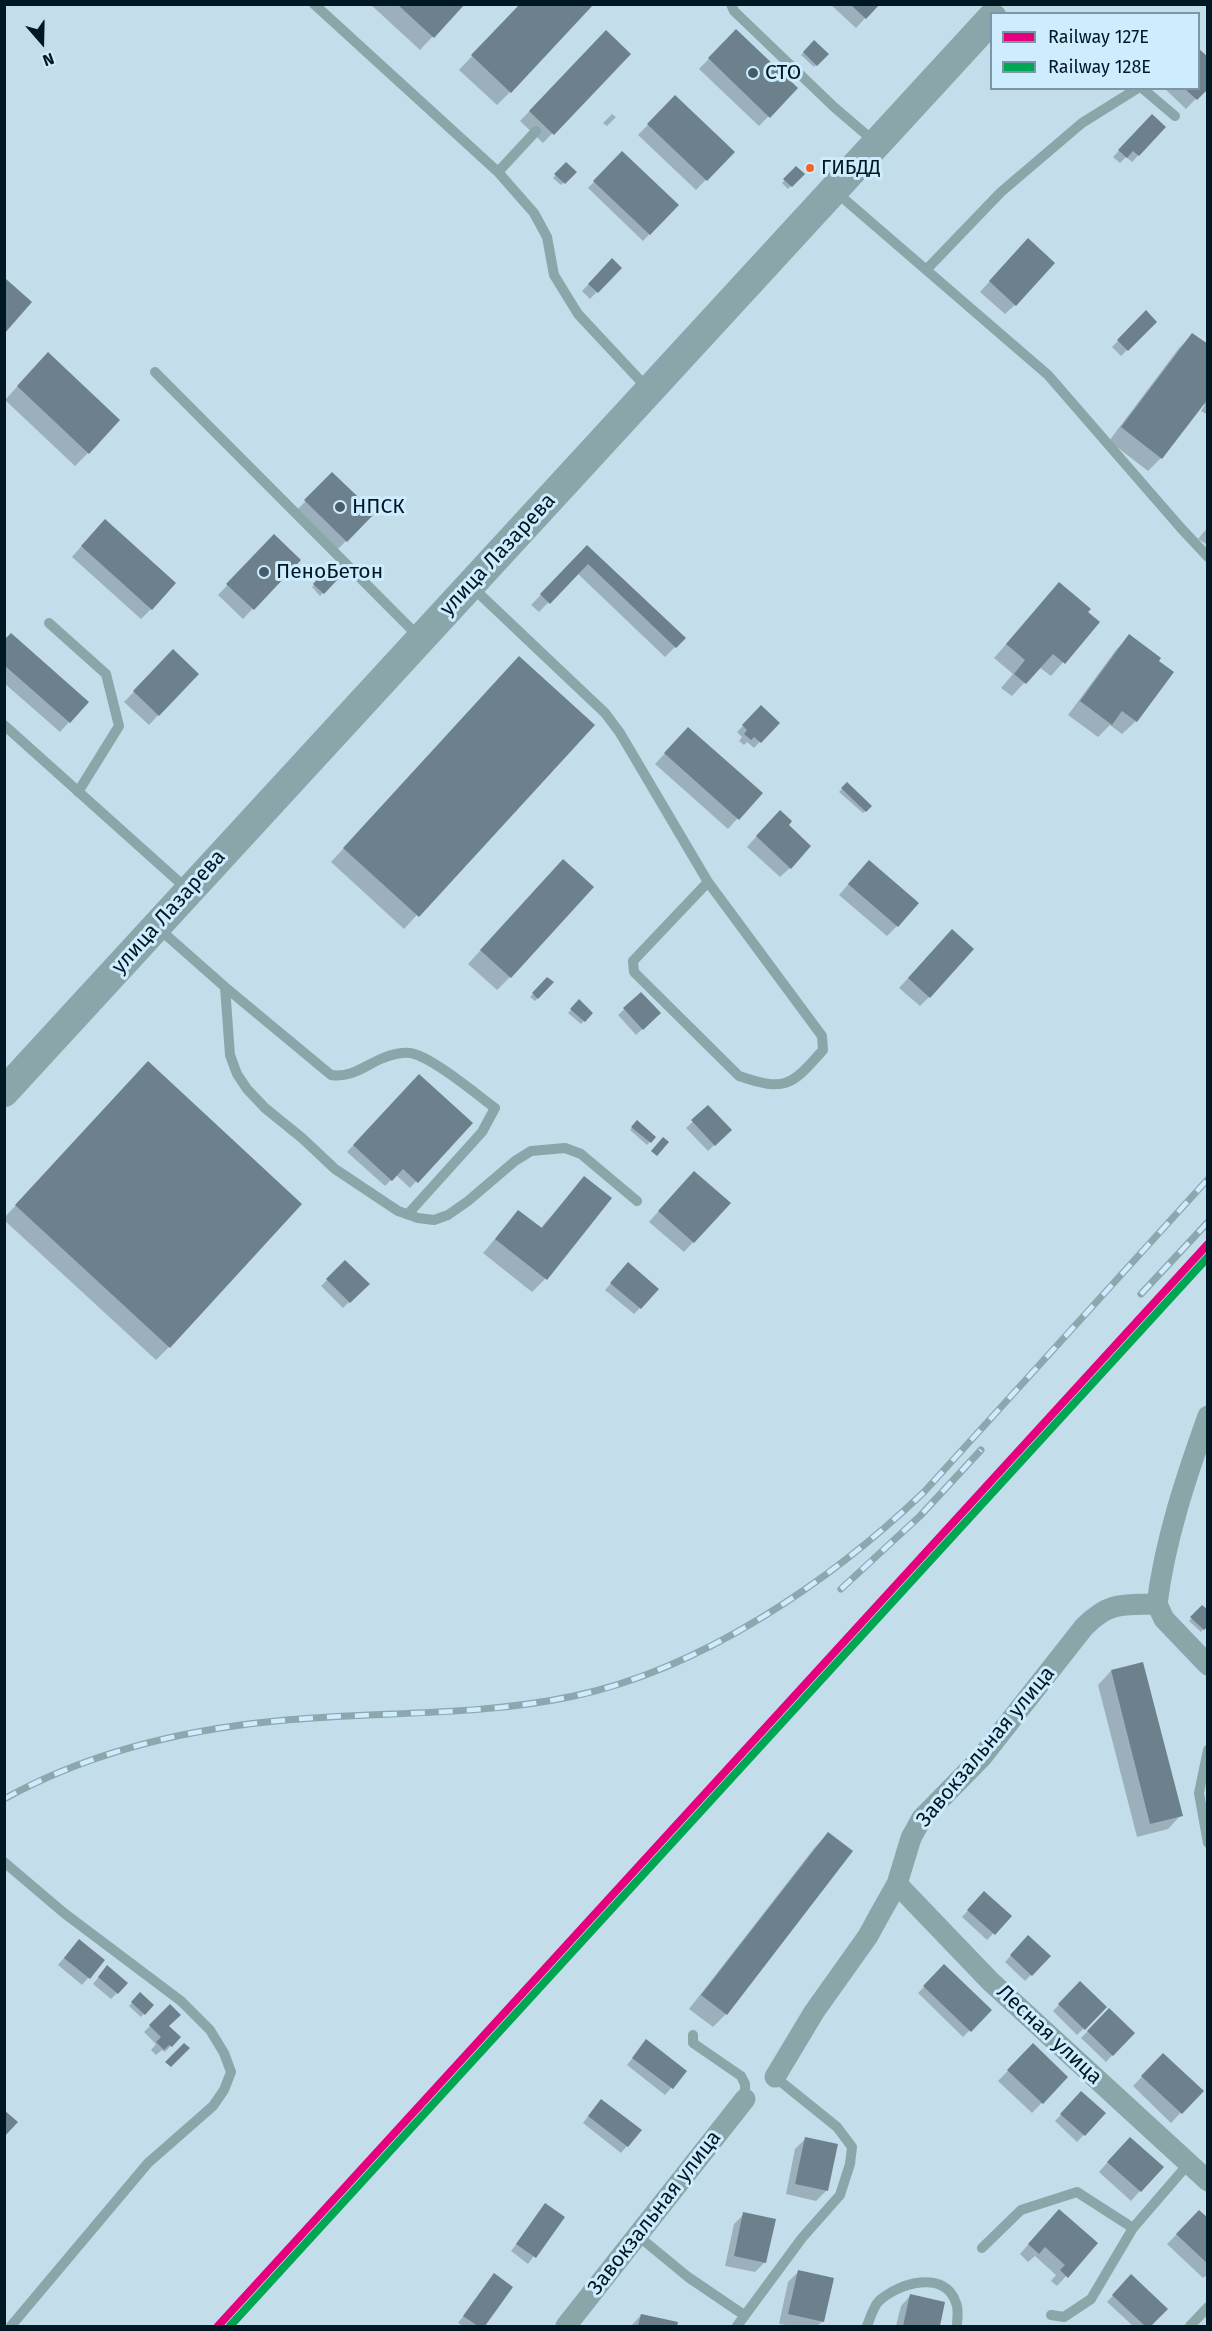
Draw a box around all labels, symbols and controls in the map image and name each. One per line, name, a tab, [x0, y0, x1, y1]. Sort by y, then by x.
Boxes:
north arrow	[12, 12, 72, 72]
legend	[990, 12, 1200, 90]
text: Railway 127Е	[1048, 26, 1149, 48]
text: N	[40, 49, 57, 70]
text: Railway 128Е	[1048, 56, 1151, 78]
place label: СТО	[765, 60, 801, 86]
marker: СТО	[746, 66, 760, 80]
place label: ГИБДД	[821, 156, 881, 180]
marker: ГИБДД	[804, 162, 816, 174]
street label: улица Лазарева	[435, 489, 561, 621]
place label: НПСК	[352, 494, 405, 520]
marker: НПСК	[333, 500, 347, 514]
place label: ПеноБетон	[276, 559, 383, 585]
marker: ПеноБетон	[257, 565, 271, 579]
street label: улица Лазарева	[107, 845, 231, 979]
street label: Завокзальная улица	[912, 1662, 1060, 1832]
street label: Лесная улица	[991, 1980, 1107, 2090]
street label: Завокзальная улица	[583, 2126, 727, 2300]

